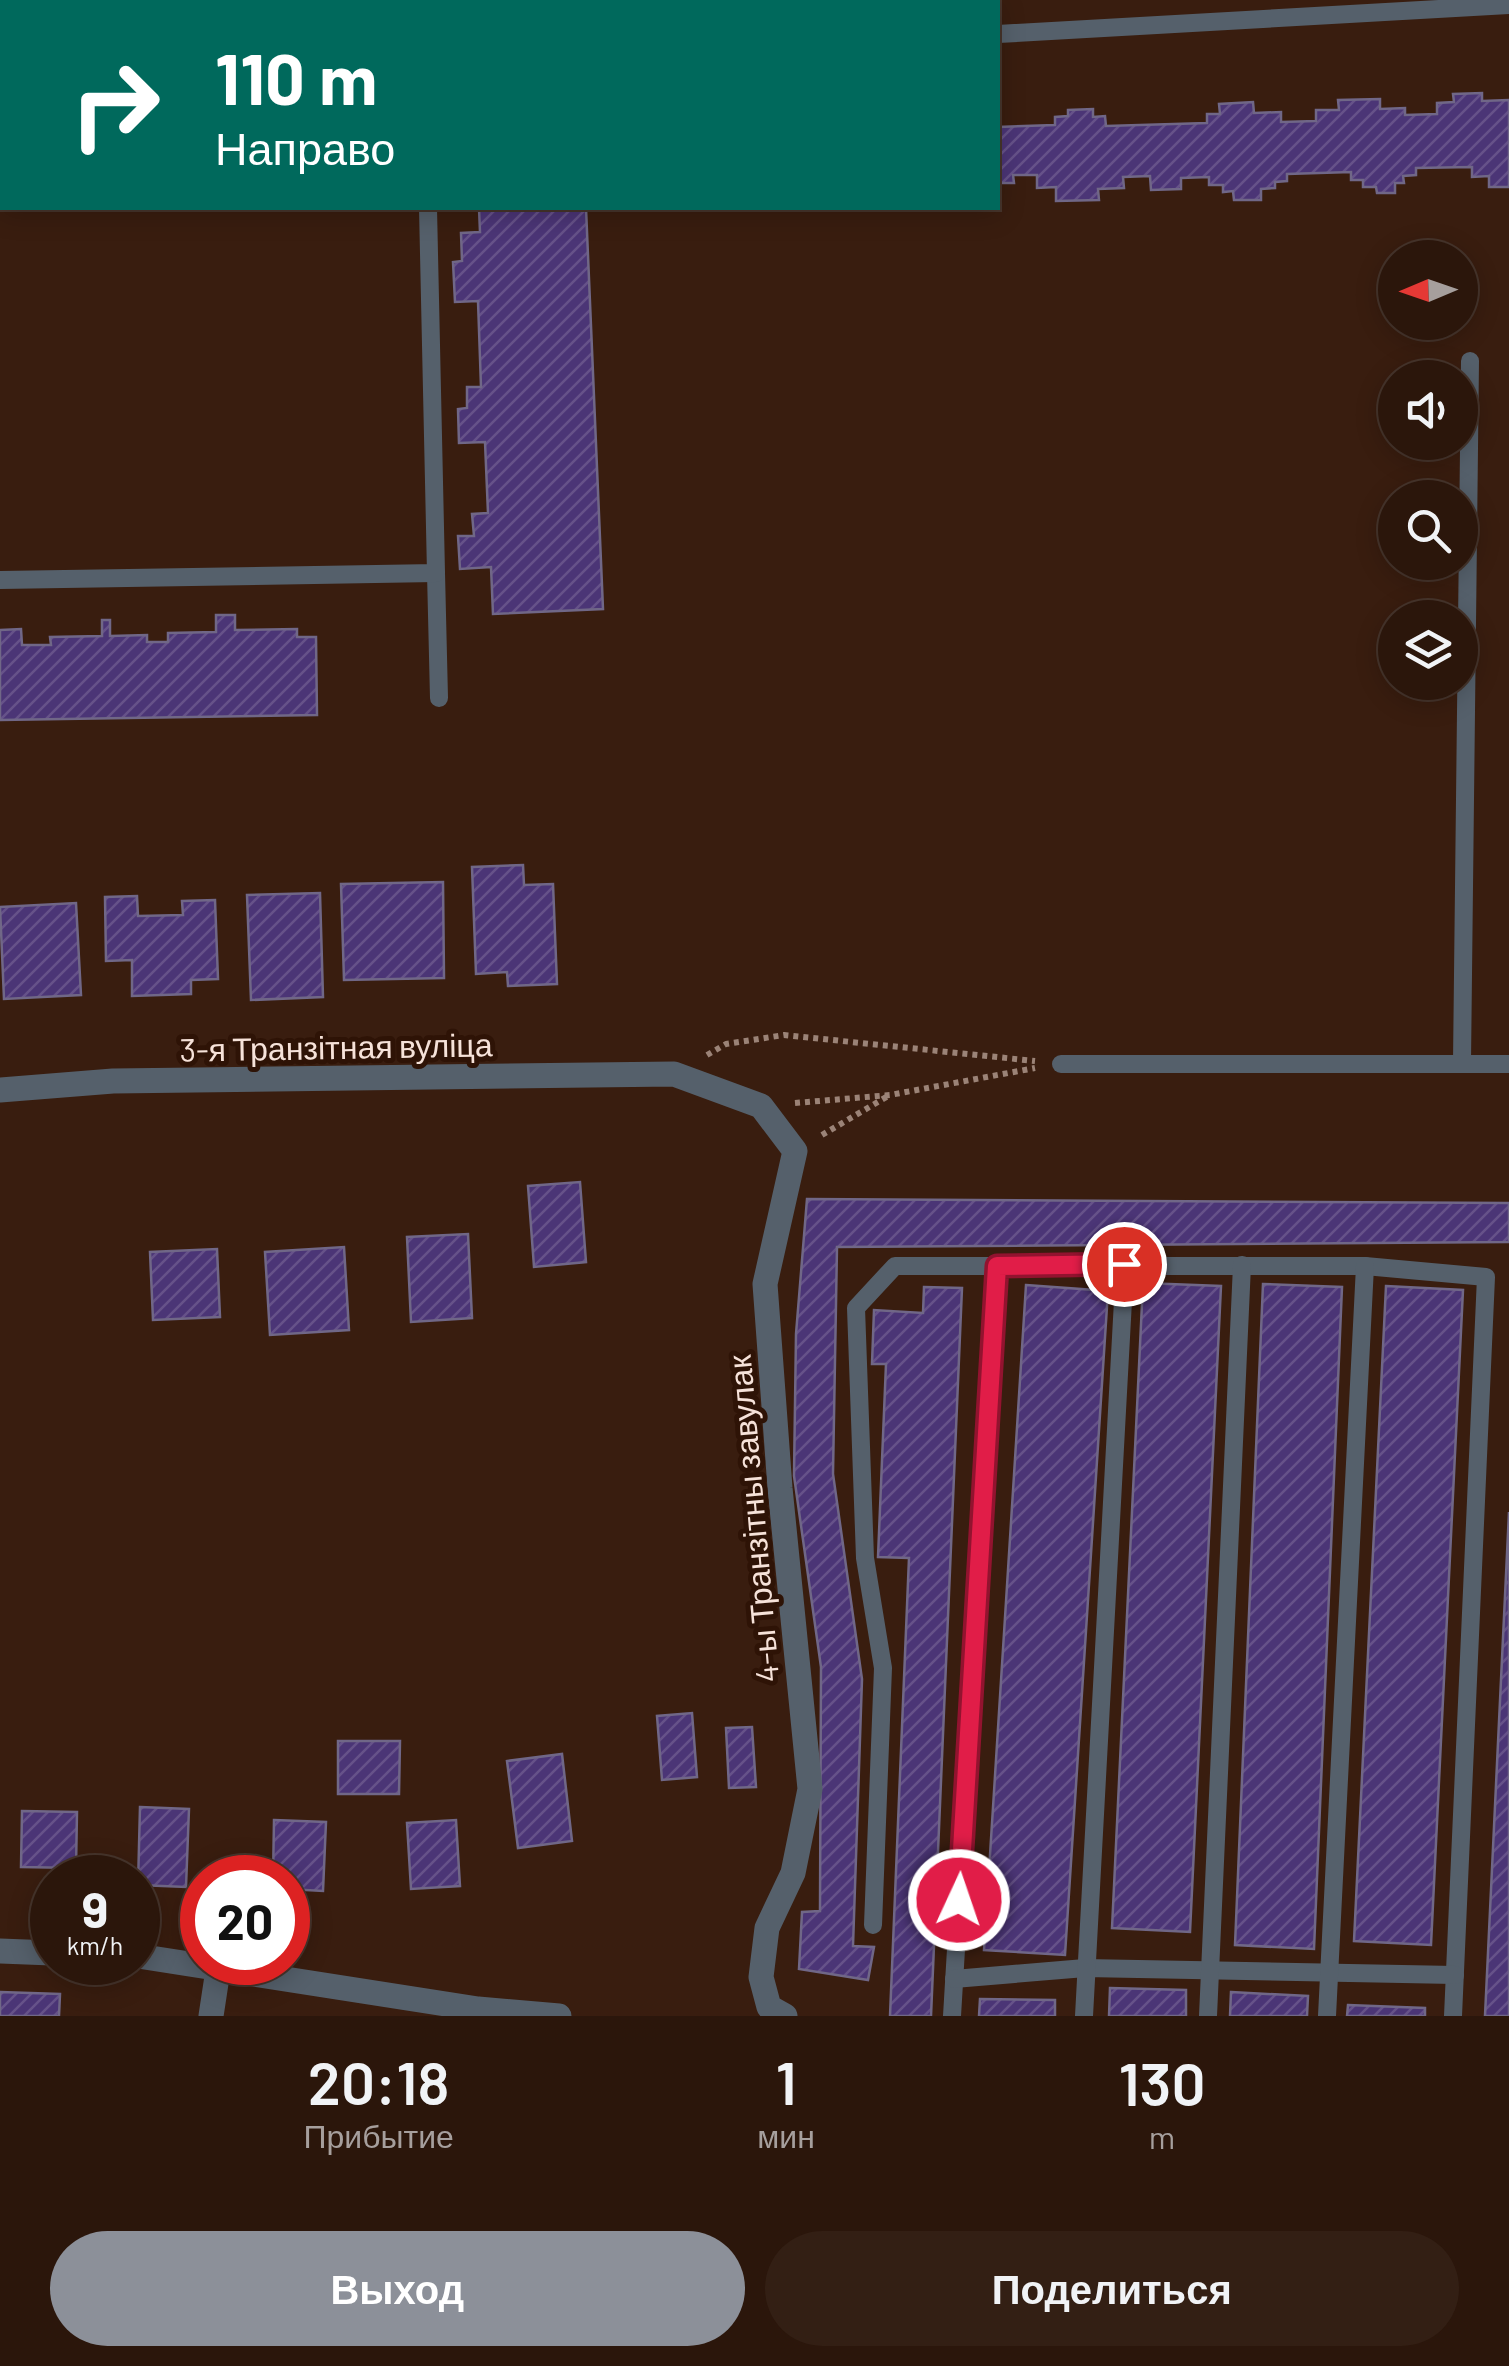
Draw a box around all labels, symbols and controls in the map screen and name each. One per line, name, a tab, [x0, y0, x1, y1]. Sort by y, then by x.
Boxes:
text: 110 m	[215, 35, 377, 119]
icon: right	[50, 40, 180, 170]
text: Направо	[215, 120, 395, 174]
north arrow	[1378, 240, 1478, 340]
map controls	[1378, 240, 1478, 700]
button: sound	[1378, 360, 1478, 460]
button: search	[1378, 480, 1478, 580]
button: layers	[1378, 600, 1478, 700]
street label: 3-я Транзітная вуліца	[179, 1024, 493, 1069]
pin	[1082, 1222, 1167, 1307]
icon: arrive	[1097, 1237, 1152, 1292]
street label: 4-ы Транзітны завулак	[719, 1353, 786, 1684]
position arrow	[907, 1848, 1011, 1952]
speed limit sign: 20	[180, 1855, 310, 1985]
text: 9	[82, 1878, 108, 1938]
text: km/h	[67, 1930, 123, 1960]
text: 20:18	[308, 2045, 449, 2117]
text: 1	[776, 2045, 797, 2117]
text: 130	[1118, 2046, 1206, 2118]
text: Прибытие	[304, 2116, 454, 2154]
text: мин	[757, 2116, 815, 2154]
text: m	[1149, 2117, 1175, 2155]
button: Выход	[50, 2231, 745, 2346]
button: Поделиться	[765, 2231, 1459, 2346]

